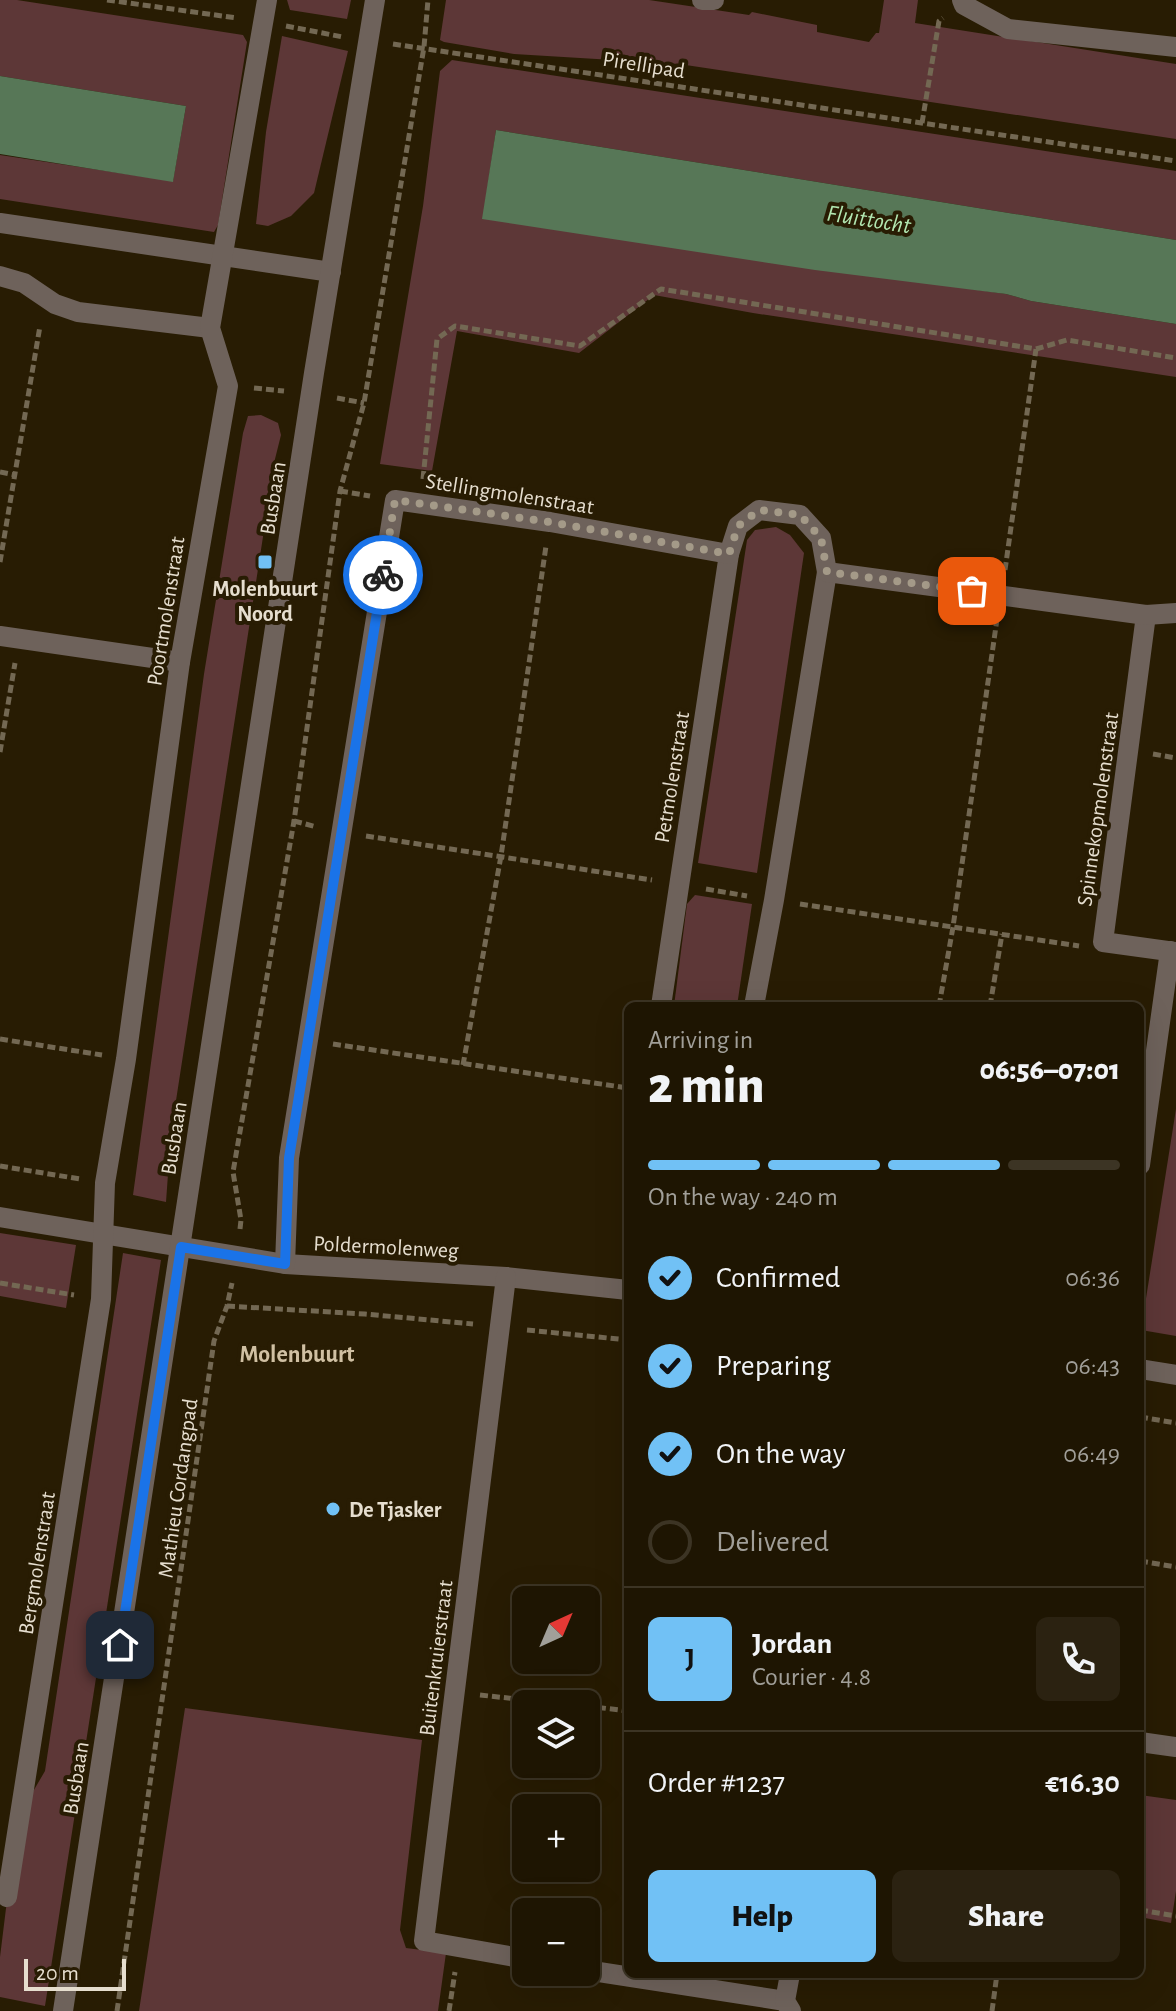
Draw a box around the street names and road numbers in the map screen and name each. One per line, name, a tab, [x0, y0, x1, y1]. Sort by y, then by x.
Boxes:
street label: Pirellipad	[601, 48, 687, 82]
street label: Busbaan	[256, 460, 290, 536]
street label: Stellingmolenstraat	[424, 470, 596, 518]
street label: Poortmolenstraat	[143, 535, 189, 687]
street label: Petmolenstraat	[651, 710, 693, 844]
street label: Spinnekopmolenstraat	[1073, 711, 1123, 908]
street label: Busbaan	[157, 1100, 191, 1176]
street label: Poldermolenweg	[313, 1232, 459, 1262]
street label: Mathieu Cordangpad	[155, 1397, 201, 1579]
street label: Bergmolenstraat	[15, 1490, 59, 1636]
street label: Buitenkruierstraat	[416, 1579, 456, 1737]
street label: Busbaan	[59, 1740, 93, 1816]

